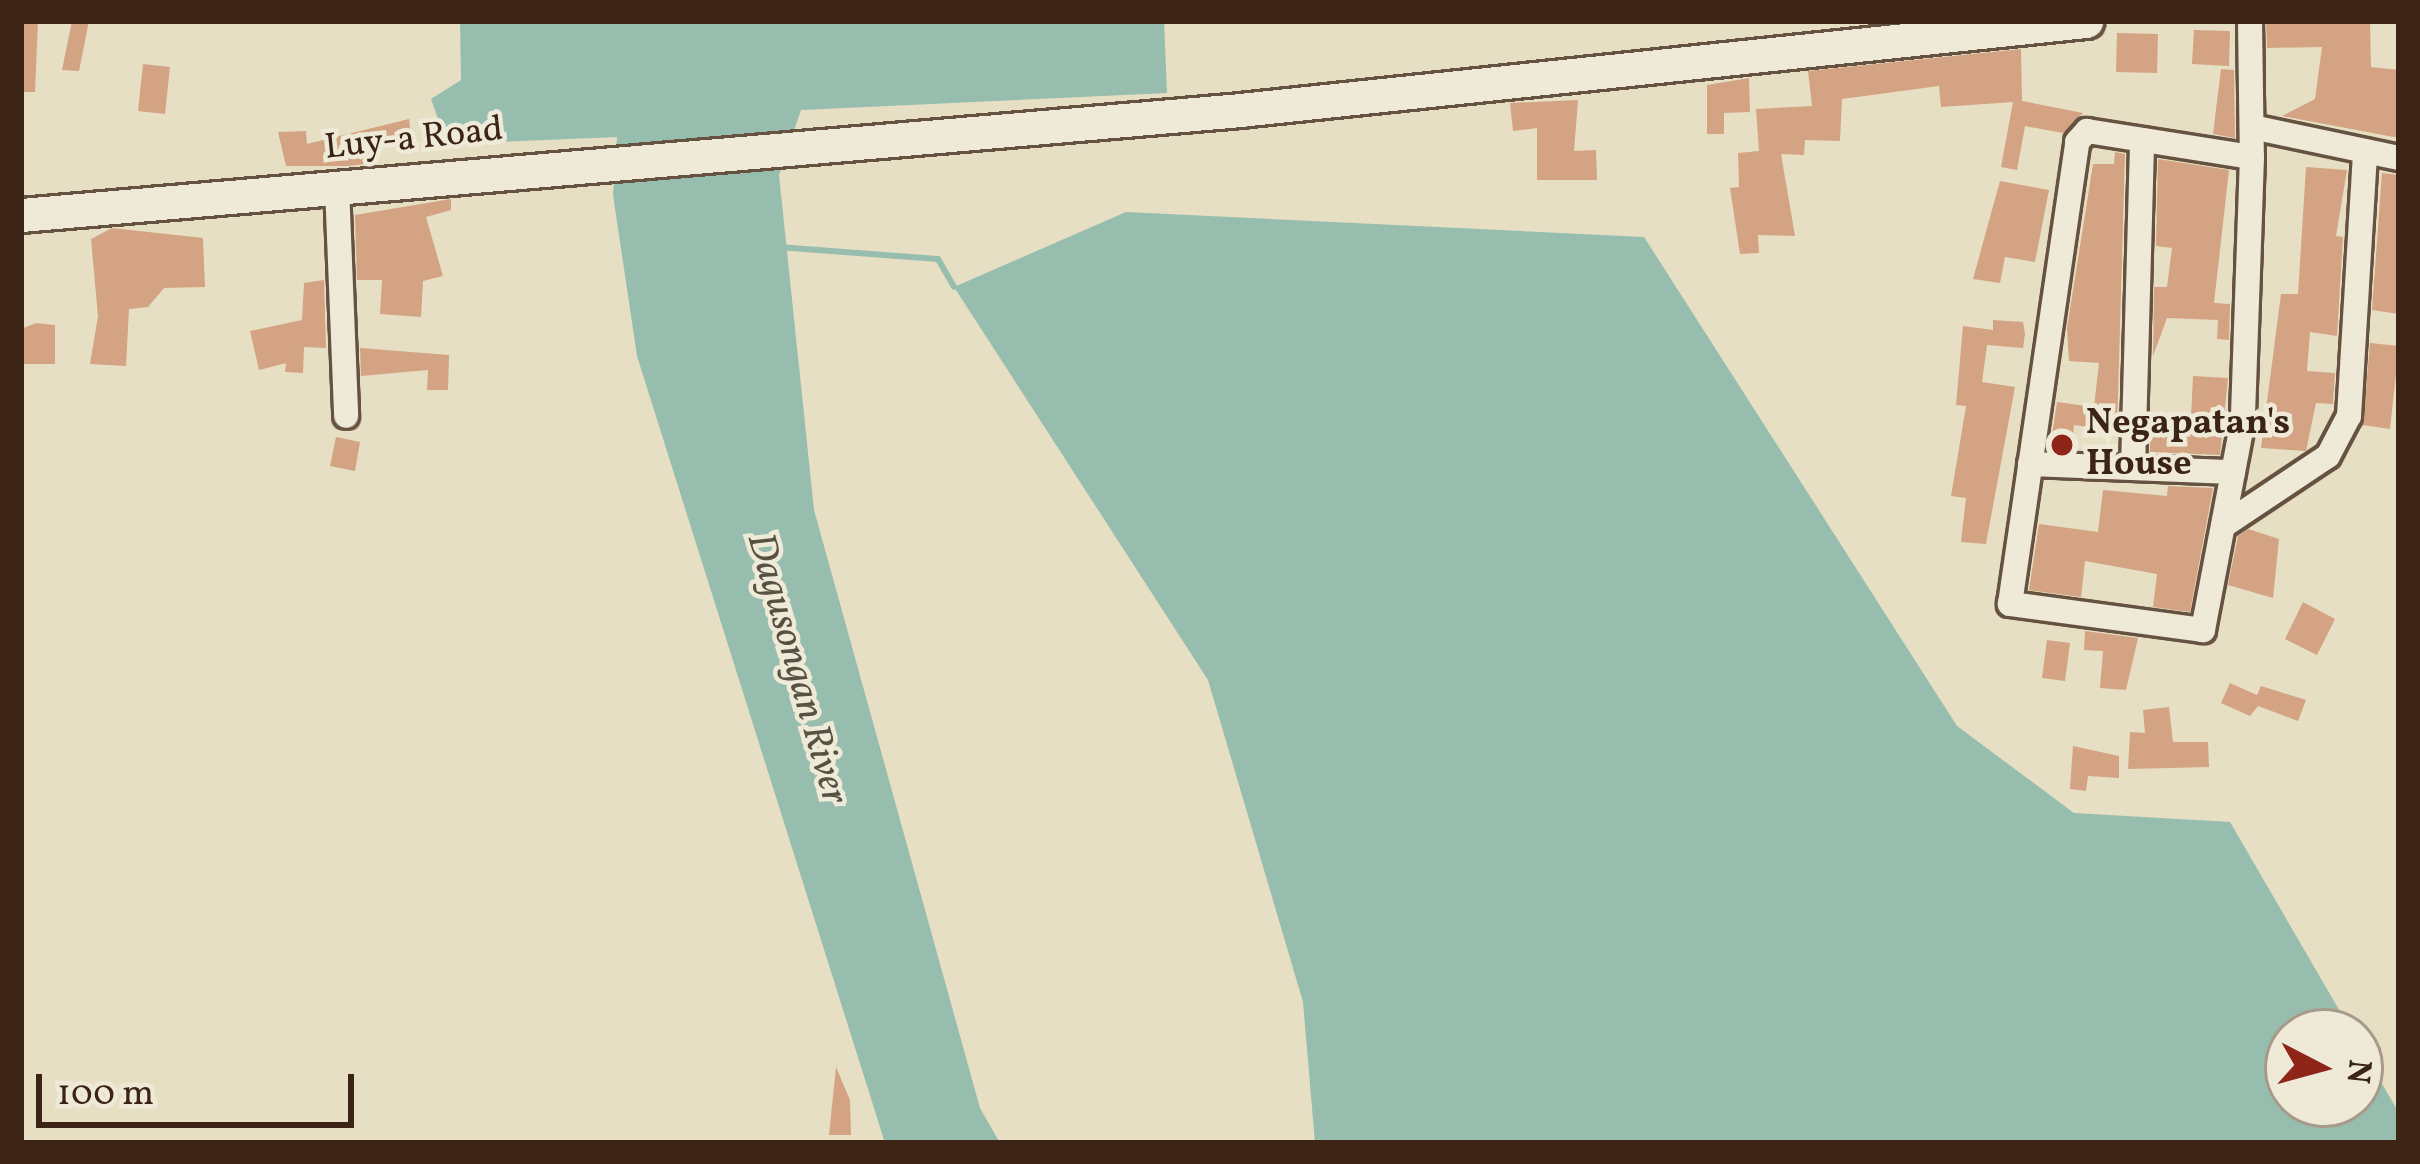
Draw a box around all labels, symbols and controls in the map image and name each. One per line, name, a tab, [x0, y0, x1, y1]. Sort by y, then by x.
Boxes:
street label: Luy-a Road	[323, 109, 505, 171]
place label: Negapatan's House	[2086, 402, 2290, 487]
marker: Negapatan's House	[2049, 432, 2075, 458]
water label: Dagusongan River	[735, 528, 857, 810]
north arrow	[2264, 1008, 2384, 1128]
scale bar	[42, 1050, 360, 1124]
text: N	[2333, 1057, 2381, 1086]
text: 100 m	[57, 1070, 154, 1120]

